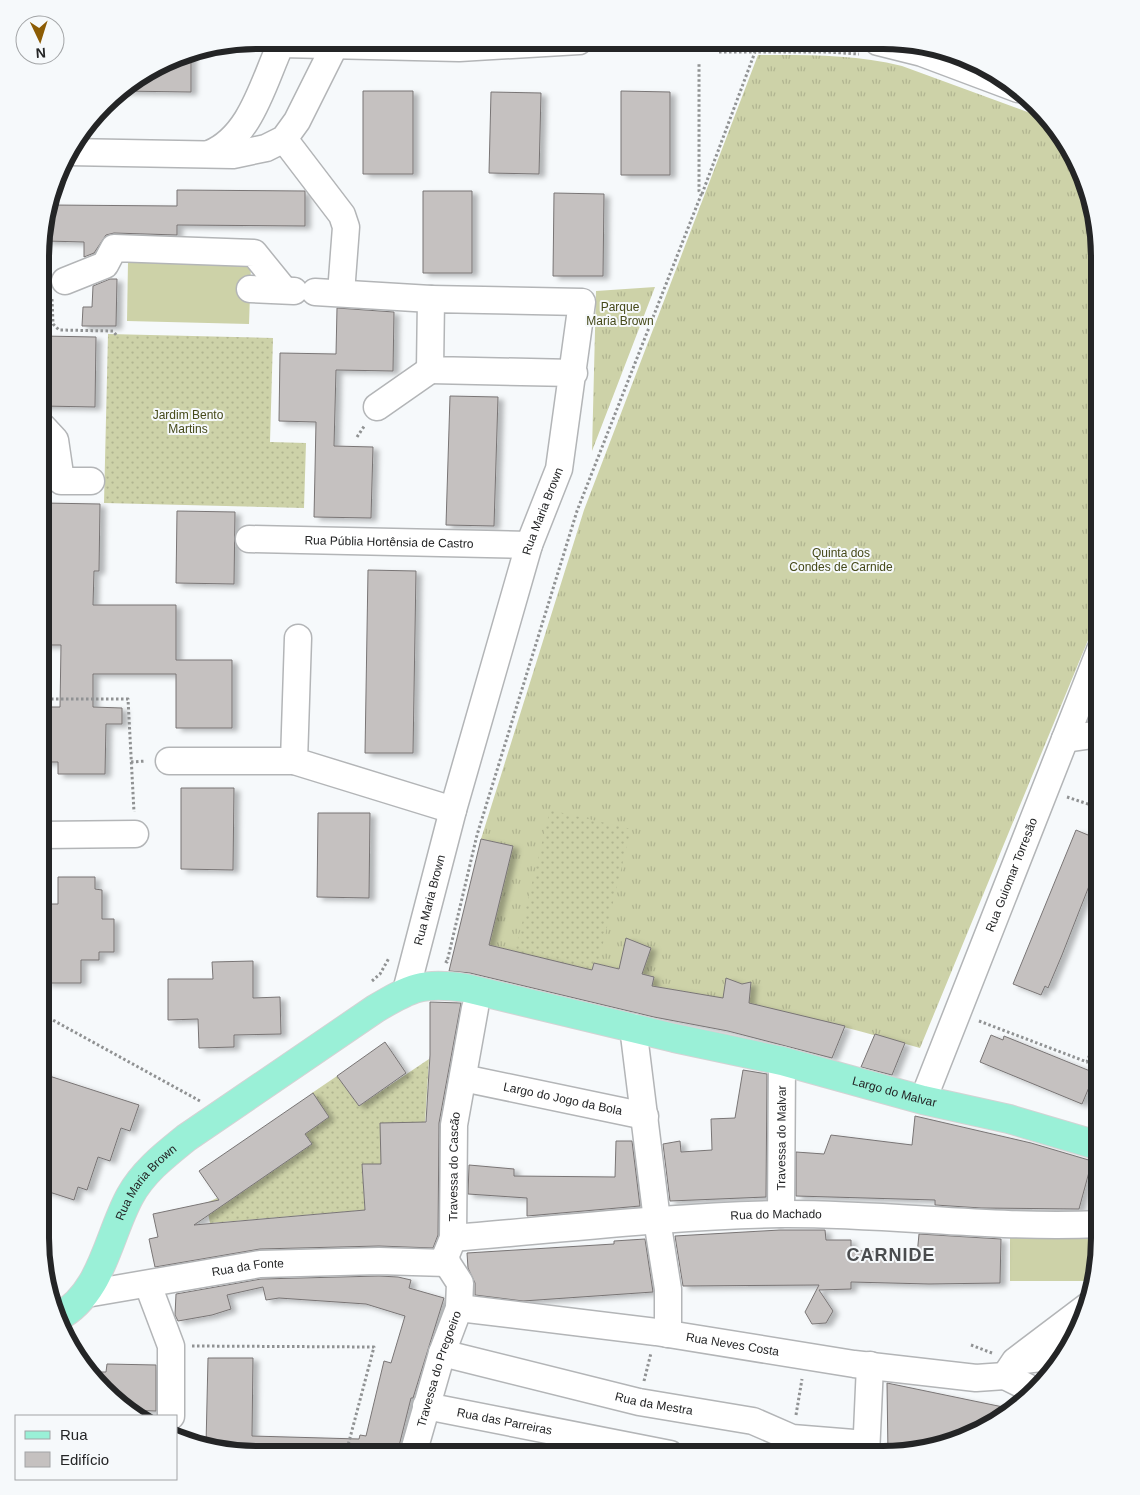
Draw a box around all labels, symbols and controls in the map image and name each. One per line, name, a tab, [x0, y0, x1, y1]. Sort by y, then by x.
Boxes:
north arrow	[15, 15, 65, 65]
text: N	[35, 45, 47, 61]
park label: Parque Maria Brown	[586, 300, 654, 328]
park label: Jardim Bento Martins	[153, 408, 224, 436]
street label: Rua Maria Brown	[519, 465, 566, 557]
street label: Rua Públia Hortênsia de Castro	[304, 533, 474, 551]
park label: Quinta dos Condes de Carnide	[789, 546, 893, 574]
street label: Rua Guiomar Torresão	[983, 815, 1040, 934]
street label: Rua Maria Brown	[411, 853, 448, 947]
street label: Largo do Malvar	[851, 1074, 938, 1110]
street label: Largo do Jogo da Bola	[502, 1080, 624, 1118]
street label: Travessa do Malvar	[774, 1085, 789, 1191]
street label: Travessa do Cascão	[446, 1110, 463, 1221]
street label: Rua Maria Brown	[113, 1142, 179, 1222]
street label: Rua do Machado	[730, 1207, 822, 1223]
district label: CARNIDE	[846, 1245, 936, 1265]
street label: Rua da Fonte	[211, 1256, 284, 1279]
street label: Travessa do Pregoeiro	[414, 1309, 464, 1429]
street label: Rua Neves Costa	[685, 1330, 780, 1359]
street label: Rua da Mestra	[614, 1389, 694, 1418]
street label: Rua das Parreiras	[456, 1405, 553, 1438]
legend	[15, 1415, 178, 1480]
text: Rua	[60, 1426, 88, 1443]
text: Edifício	[60, 1451, 109, 1468]

